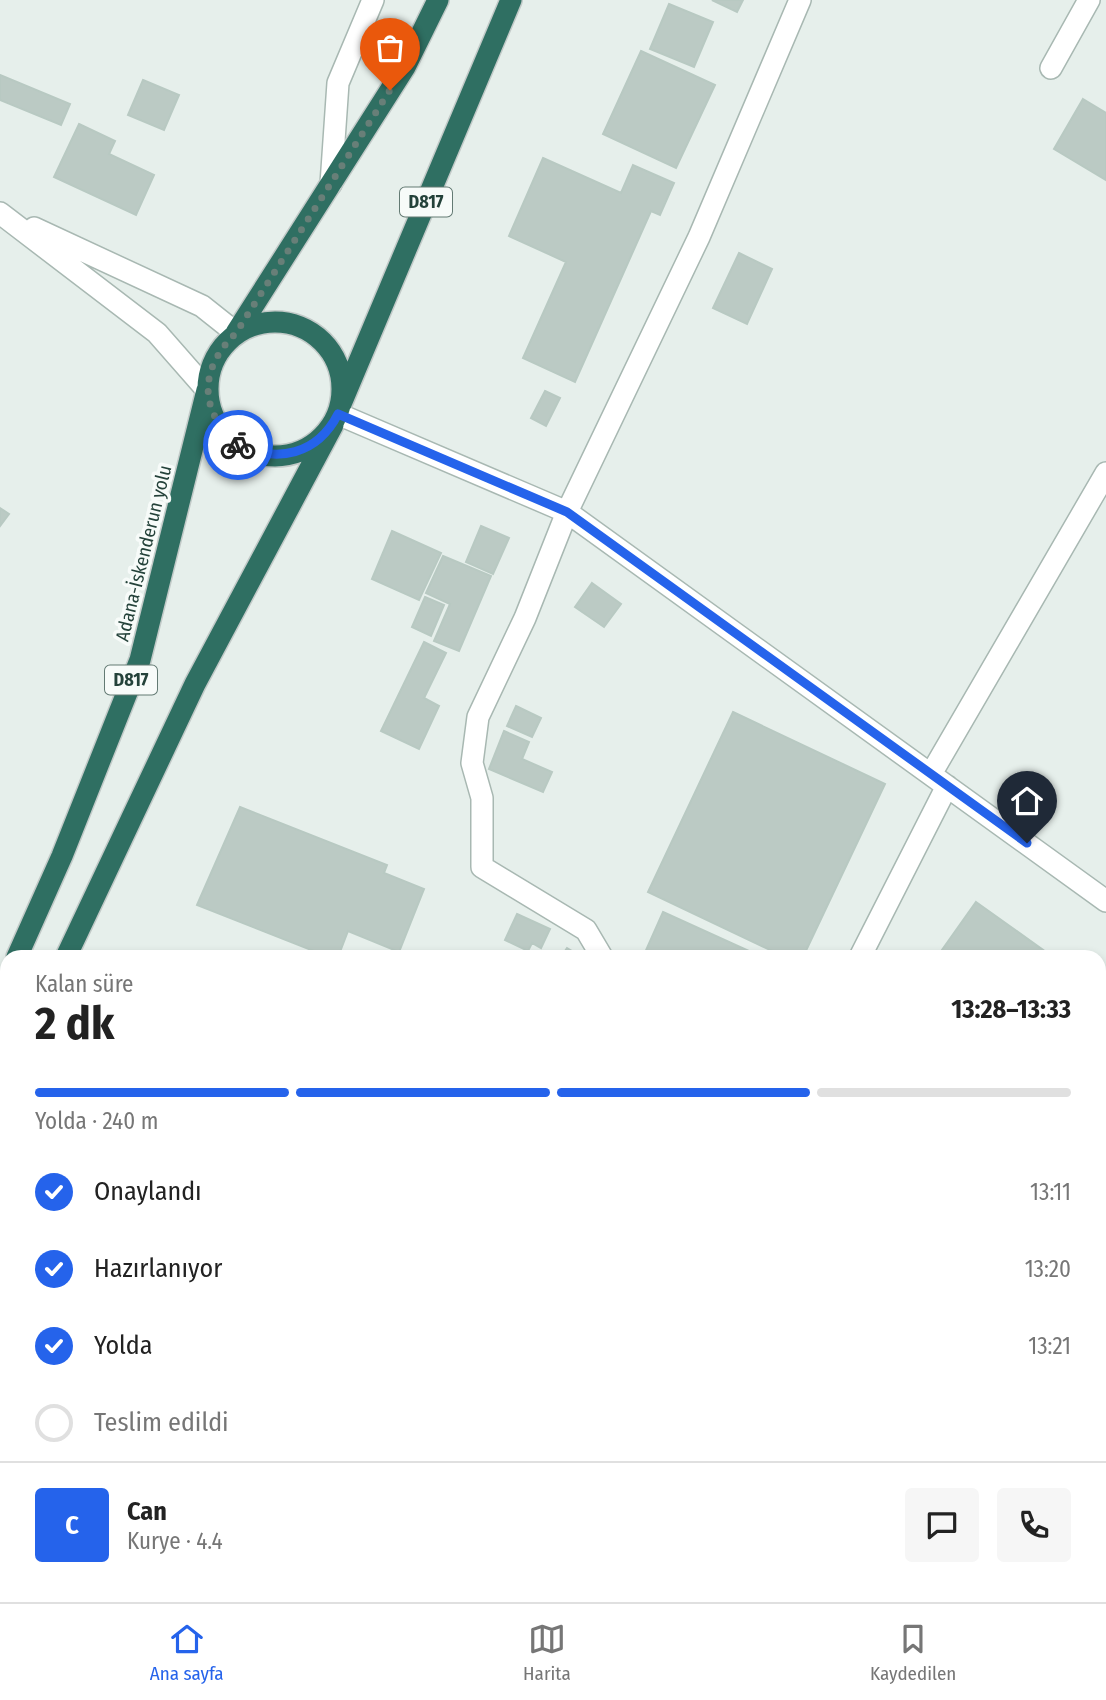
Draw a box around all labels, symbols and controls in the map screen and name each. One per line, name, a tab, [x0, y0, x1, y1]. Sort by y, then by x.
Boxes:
pin	[360, 18, 420, 90]
icon: bag	[371, 29, 409, 67]
road number: D817	[400, 188, 452, 216]
courier	[203, 410, 273, 480]
icon: bike	[219, 426, 257, 464]
street label: Adana-İskenderun yolu	[110, 463, 177, 644]
road number: D817	[105, 666, 157, 694]
pin	[997, 771, 1057, 843]
icon: home	[1008, 782, 1046, 820]
text: Kalan süre	[35, 970, 133, 998]
text: 13:28–13:33	[951, 994, 1071, 1025]
text: 2 dk	[35, 996, 114, 1051]
text: Yolda · 240 m	[35, 1107, 158, 1135]
icon: check	[35, 1173, 73, 1211]
text: Onaylandı	[94, 1176, 202, 1207]
text: 13:11	[1030, 1178, 1071, 1206]
icon: check	[35, 1250, 73, 1288]
text: Hazırlanıyor	[94, 1253, 222, 1284]
text: 13:20	[1025, 1255, 1071, 1283]
icon: check	[35, 1327, 73, 1365]
text: Yolda	[94, 1330, 153, 1361]
text: 13:21	[1028, 1332, 1071, 1360]
text: Teslim edildi	[94, 1407, 229, 1438]
button: chat	[905, 1488, 979, 1562]
button: phone	[997, 1488, 1071, 1562]
text: Can	[127, 1496, 167, 1527]
text: C	[65, 1510, 79, 1541]
text: Kurye · 4.4	[127, 1527, 223, 1555]
tab: Ana sayfa	[150, 1620, 224, 1685]
tab: Harita	[523, 1620, 571, 1685]
tab: Kaydedilen	[870, 1620, 956, 1685]

